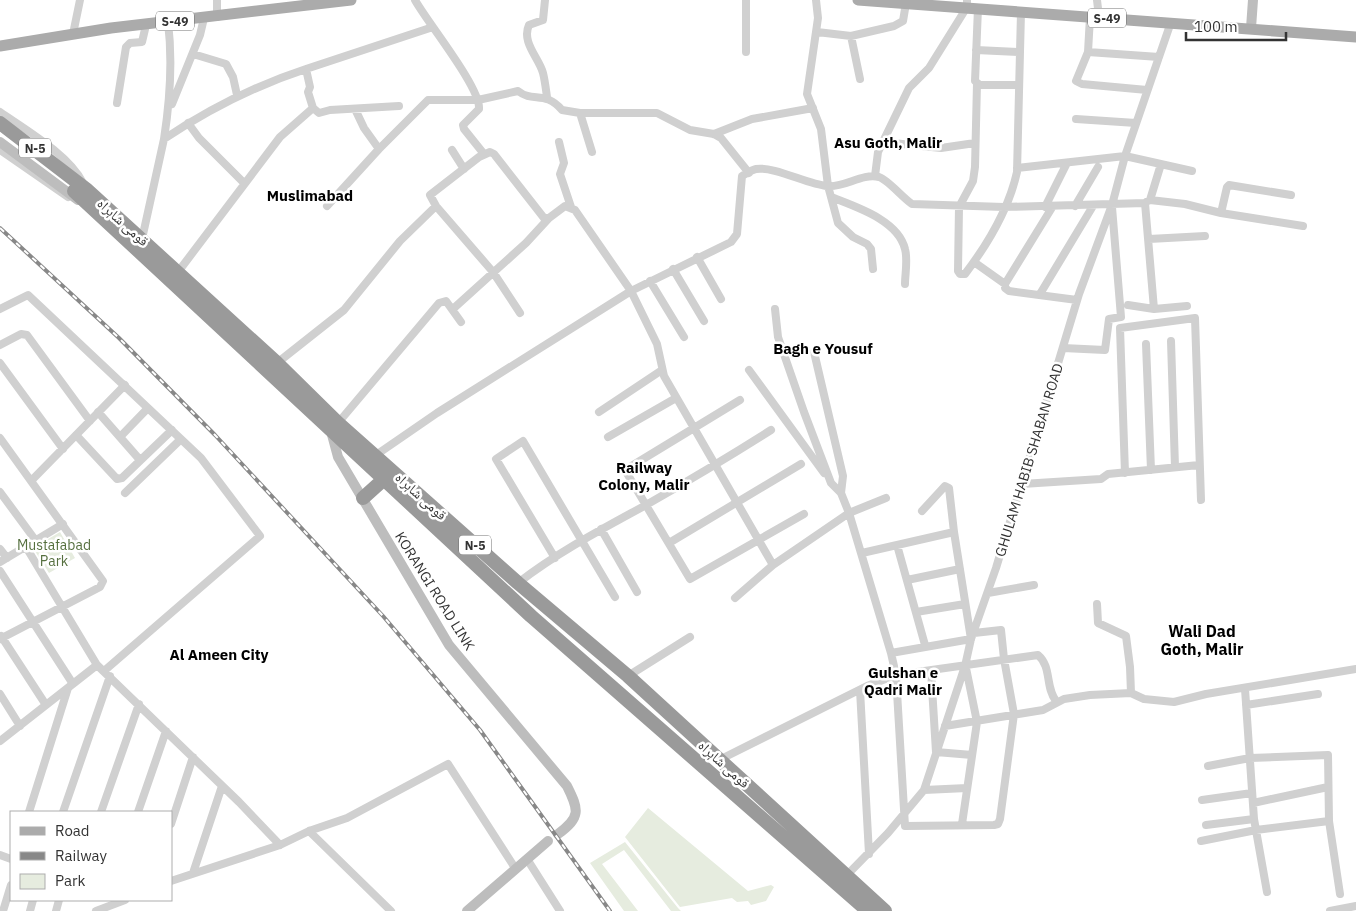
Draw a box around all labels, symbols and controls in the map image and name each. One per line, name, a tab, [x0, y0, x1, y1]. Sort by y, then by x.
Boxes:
road number: S-49	[1088, 8, 1126, 28]
scale bar	[1186, 10, 1286, 42]
road number: S-49	[156, 12, 194, 30]
text: 100 m	[1194, 17, 1238, 36]
district label: Asu Goth, Malir	[834, 133, 942, 152]
road number: N-5	[19, 138, 51, 158]
district label: Muslimabad	[267, 186, 353, 205]
street label: قومی شاہراہ	[94, 194, 153, 250]
district label: Bagh e Yousuf	[773, 339, 873, 358]
street label: GHULAM HABIB SHABAN ROAD	[991, 361, 1067, 559]
district label: Railway Colony, Malir	[598, 458, 690, 494]
street label: قومی شاہراہ	[392, 468, 451, 524]
street label: KORANGI ROAD LINK	[391, 528, 479, 654]
park label: Mustafabad Park	[17, 536, 91, 570]
road number: N-5	[459, 536, 491, 554]
district label: Wali Dad Goth, Malir	[1161, 621, 1244, 659]
district label: Al Ameen City	[169, 645, 269, 664]
district label: Gulshan e Qadri Malir	[864, 663, 942, 699]
street label: قومی شاہراہ	[695, 736, 754, 792]
legend	[10, 811, 172, 901]
text: Road	[55, 821, 90, 840]
text: Railway	[55, 846, 108, 865]
text: Park	[55, 871, 85, 890]

